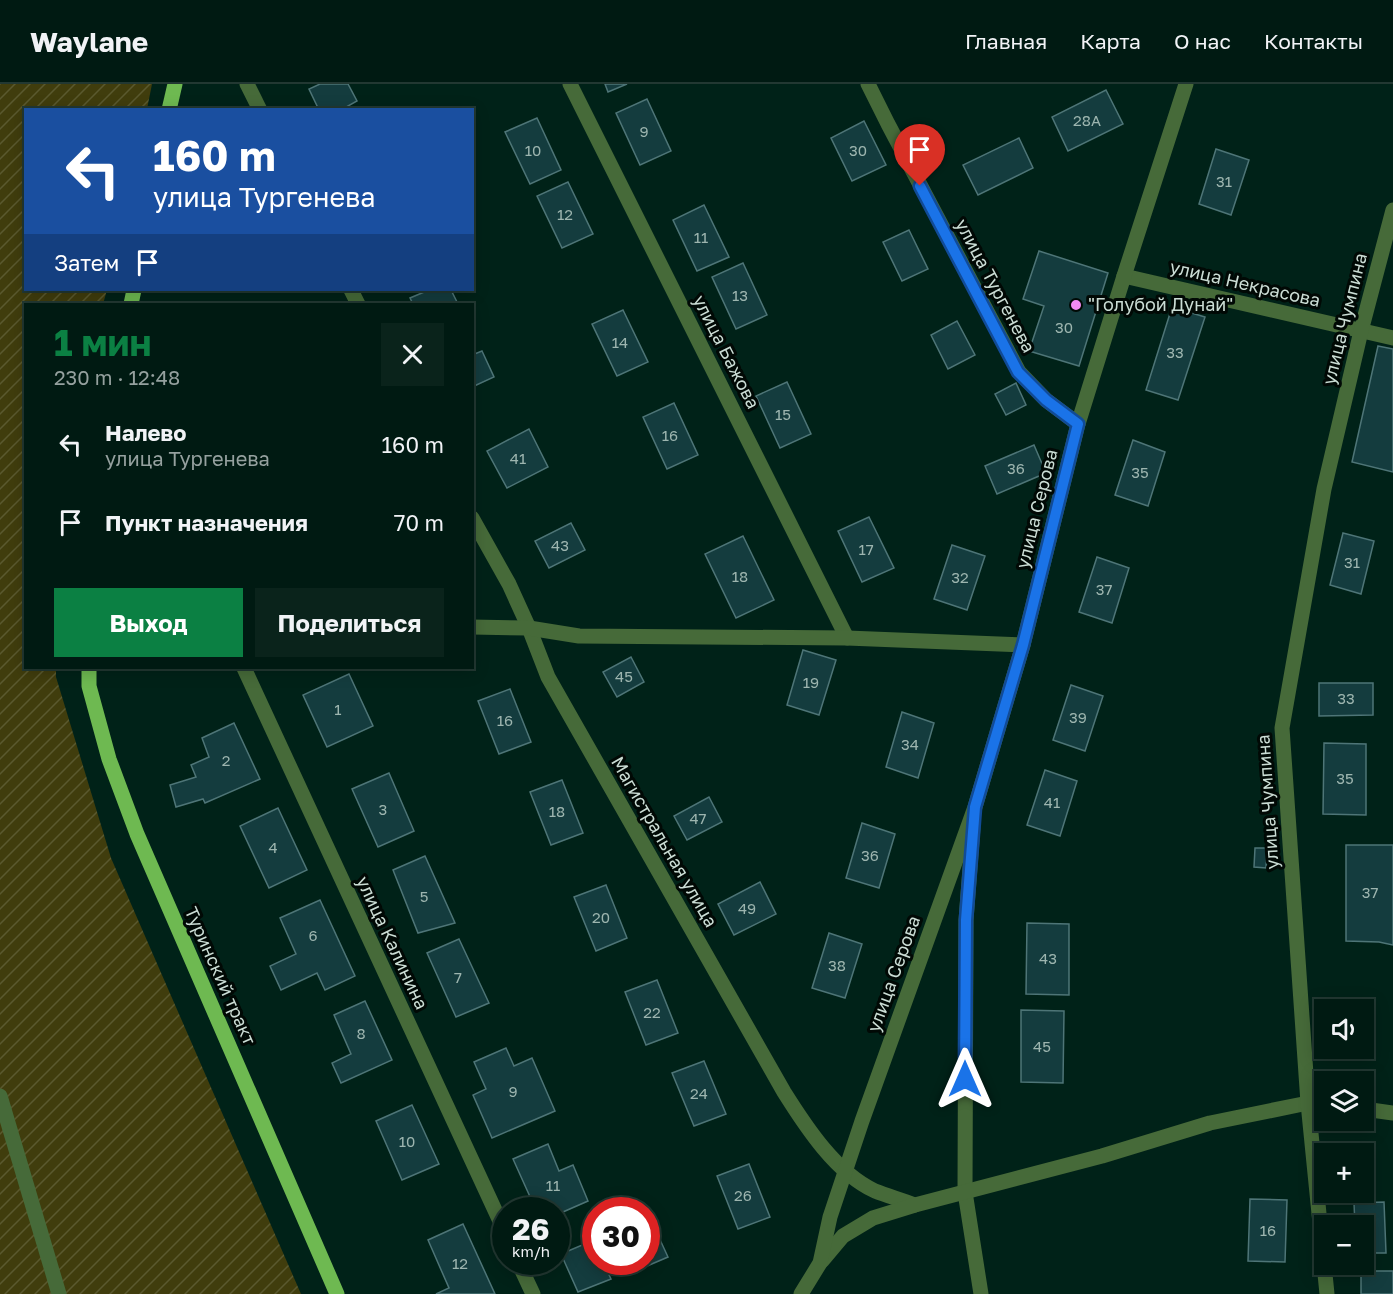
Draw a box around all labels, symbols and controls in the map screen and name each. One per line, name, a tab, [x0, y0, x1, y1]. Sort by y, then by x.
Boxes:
text: Waylane	[30, 25, 148, 58]
text: Главная	[965, 28, 1047, 54]
text: Карта	[1080, 28, 1141, 54]
text: О нас	[1174, 28, 1231, 54]
text: Контакты	[1264, 28, 1363, 54]
house number: 28А	[1073, 111, 1101, 129]
house number: 9	[639, 122, 649, 140]
pin	[894, 124, 945, 186]
text: 160 m	[153, 130, 276, 180]
icon: left	[54, 132, 132, 210]
icon: arrive	[903, 133, 936, 166]
house number: 10	[525, 141, 541, 159]
house number: 30	[849, 141, 867, 159]
house number: 31	[1216, 172, 1232, 190]
text: улица Тургенева	[153, 181, 376, 213]
house number: 12	[557, 205, 573, 223]
street label: улица Тургенева	[951, 215, 1040, 356]
house number: 11	[694, 228, 708, 246]
icon: arrive	[131, 246, 164, 279]
text: Затем	[54, 249, 119, 276]
street label: улица Чумпина	[1317, 250, 1371, 387]
street label: улица Некрасова	[1168, 255, 1323, 311]
house number: 13	[732, 286, 748, 304]
street label: улица Бажова	[689, 291, 765, 412]
place label: "Голубой Дунай"	[1088, 293, 1233, 315]
marker: "Голубой Дунай"	[1069, 298, 1083, 312]
house number: 30	[1055, 318, 1073, 336]
text: 1 мин	[54, 321, 151, 364]
button: close	[381, 323, 444, 386]
house number: 14	[612, 333, 628, 351]
house number: 33	[1166, 343, 1184, 361]
text: 230 m · 12:48	[54, 365, 180, 389]
house number: 15	[775, 405, 791, 423]
text: Налево	[105, 419, 187, 446]
house number: 16	[662, 426, 678, 444]
icon: left	[54, 428, 87, 461]
text: 160 m	[381, 431, 444, 458]
text: улица Тургенева	[105, 446, 270, 470]
street label: улица Серова	[1011, 447, 1061, 571]
house number: 41	[510, 449, 526, 467]
house number: 36	[1007, 459, 1025, 477]
house number: 35	[1131, 463, 1149, 481]
icon: arrive	[54, 506, 87, 539]
text: Пункт назначения	[105, 509, 308, 536]
text: 70 m	[394, 509, 444, 536]
house number: 43	[551, 536, 569, 554]
house number: 17	[858, 540, 874, 558]
house number: 31	[1344, 553, 1360, 571]
house number: 18	[732, 567, 748, 585]
house number: 32	[951, 568, 969, 586]
house number: 37	[1096, 580, 1112, 598]
button: Выход	[54, 588, 243, 657]
button: Поделиться	[255, 588, 444, 657]
house number: 45	[615, 667, 633, 685]
house number: 19	[803, 673, 819, 691]
house number: 33	[1337, 689, 1355, 707]
house number: 1	[334, 700, 342, 718]
house number: 39	[1069, 708, 1087, 726]
house number: 16	[497, 711, 513, 729]
street label: улица Чумпина	[1251, 734, 1283, 870]
house number: 34	[901, 735, 919, 753]
house number: 2	[222, 751, 230, 769]
street label: Магистральная улица	[607, 752, 723, 931]
house number: 35	[1336, 769, 1354, 787]
house number: 41	[1044, 793, 1060, 811]
house number: 3	[379, 800, 387, 818]
house number: 18	[549, 802, 565, 820]
house number: 47	[689, 809, 707, 827]
house number: 4	[268, 838, 278, 856]
house number: 36	[861, 846, 879, 864]
street label: улица Калинина	[352, 872, 433, 1013]
house number: 37	[1362, 883, 1378, 901]
house number: 5	[420, 887, 428, 905]
house number: 49	[738, 899, 756, 917]
street label: Туринский тракт	[181, 903, 261, 1048]
house number: 20	[592, 908, 610, 926]
street label: улица Серова	[862, 913, 924, 1035]
house number: 6	[308, 926, 318, 944]
house number: 43	[1039, 949, 1057, 967]
house number: 38	[828, 956, 846, 974]
house number: 7	[454, 968, 462, 986]
map controls	[1314, 999, 1374, 1275]
button: sound	[1314, 999, 1374, 1059]
house number: 22	[643, 1003, 661, 1021]
house number: 8	[356, 1024, 366, 1042]
house number: 45	[1033, 1037, 1051, 1055]
position arrow	[933, 1047, 997, 1111]
button: layers	[1314, 1071, 1374, 1131]
house number: 9	[508, 1082, 518, 1100]
house number: 24	[690, 1084, 708, 1102]
house number: 10	[399, 1132, 415, 1150]
button: +	[1314, 1143, 1374, 1203]
house number: 11	[546, 1176, 560, 1194]
house number: 26	[734, 1186, 752, 1204]
speed limit sign: 30	[582, 1197, 660, 1275]
text: 26	[512, 1211, 550, 1247]
button: −	[1314, 1215, 1374, 1275]
house number: 16	[1260, 1221, 1276, 1239]
text: km/h	[512, 1242, 550, 1260]
house number: 12	[452, 1254, 468, 1272]

